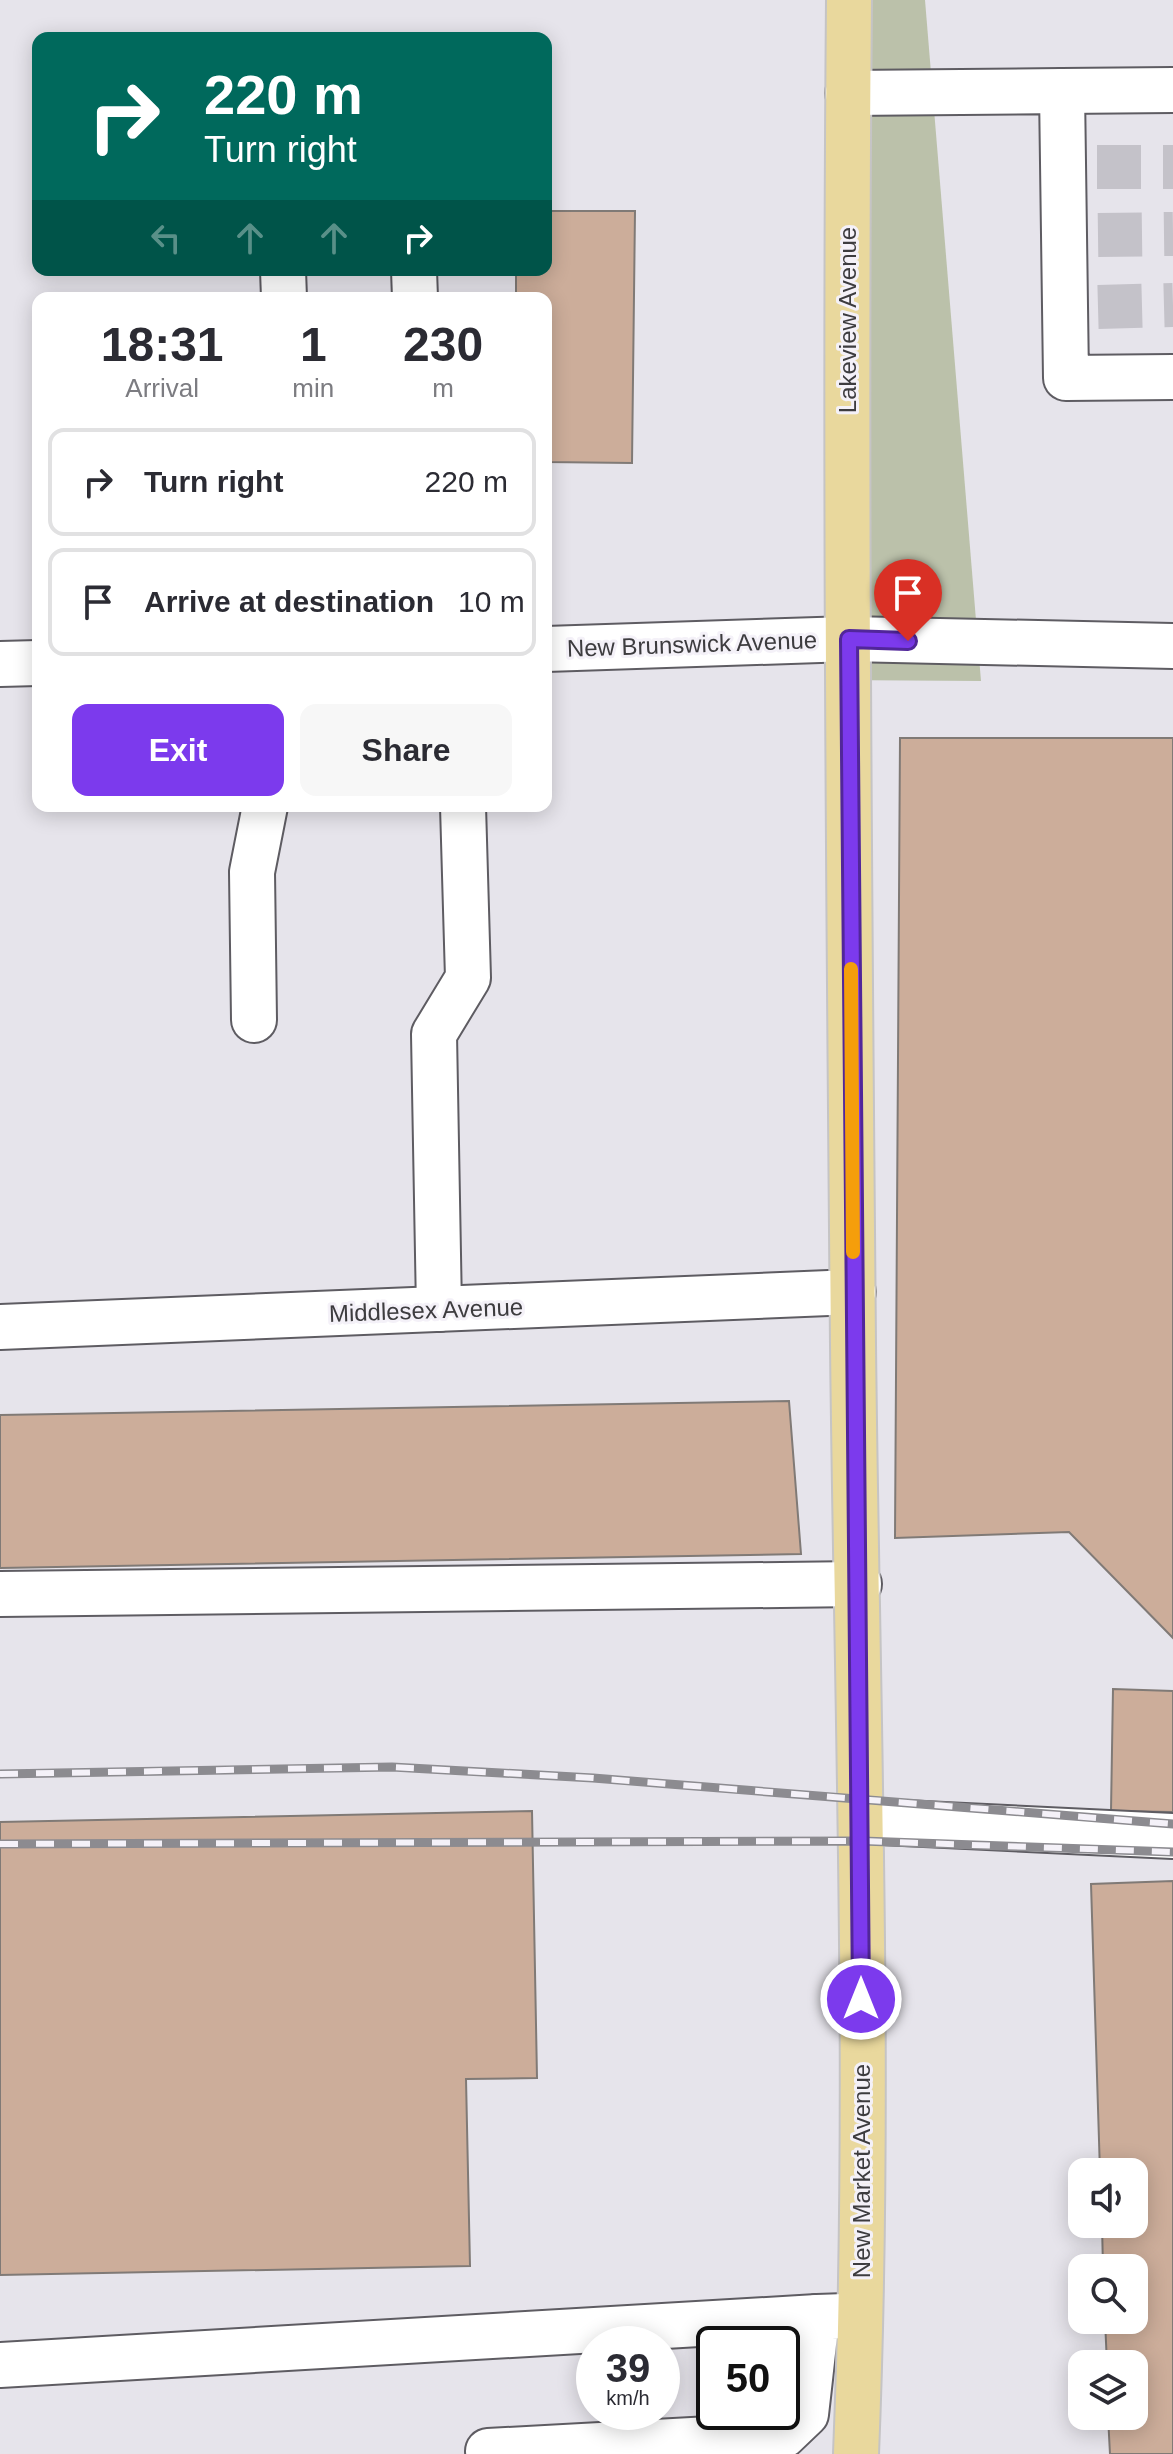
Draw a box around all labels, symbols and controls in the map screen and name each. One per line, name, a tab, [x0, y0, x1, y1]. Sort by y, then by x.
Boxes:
text: 220 m	[204, 63, 363, 126]
icon: right	[72, 64, 176, 168]
text: Turn right	[204, 129, 357, 170]
icon: left	[144, 216, 188, 260]
icon: ahead	[228, 216, 272, 260]
icon: ahead	[312, 216, 356, 260]
icon: right	[396, 216, 440, 260]
street label: Lakeview Avenue	[834, 227, 861, 413]
text: 18:31	[101, 318, 224, 371]
text: 1	[300, 318, 327, 371]
text: 230	[403, 318, 483, 371]
text: Arrival	[125, 373, 199, 403]
text: min	[292, 373, 334, 403]
text: m	[432, 373, 454, 403]
icon: right	[76, 460, 120, 504]
text: Turn right	[144, 465, 283, 498]
text: 220 m	[425, 465, 508, 498]
pin	[874, 559, 942, 641]
icon: arrive	[886, 571, 930, 615]
icon: arrive	[76, 580, 120, 624]
text: Arrive at destination	[144, 585, 434, 618]
text: 10 m	[458, 585, 525, 618]
street label: New Brunswick Avenue	[566, 626, 818, 662]
button: Exit	[72, 704, 284, 796]
button: Share	[300, 704, 512, 796]
street label: Middlesex Avenue	[328, 1293, 524, 1327]
position arrow	[819, 1957, 903, 2041]
street label: New Market Avenue	[848, 2064, 875, 2278]
map controls	[1068, 2158, 1148, 2430]
button: sound	[1068, 2158, 1148, 2238]
button: search	[1068, 2254, 1148, 2334]
speed limit sign: 50	[696, 2326, 800, 2430]
text: 39	[606, 2346, 650, 2390]
button: layers	[1068, 2350, 1148, 2430]
text: km/h	[606, 2387, 650, 2409]

